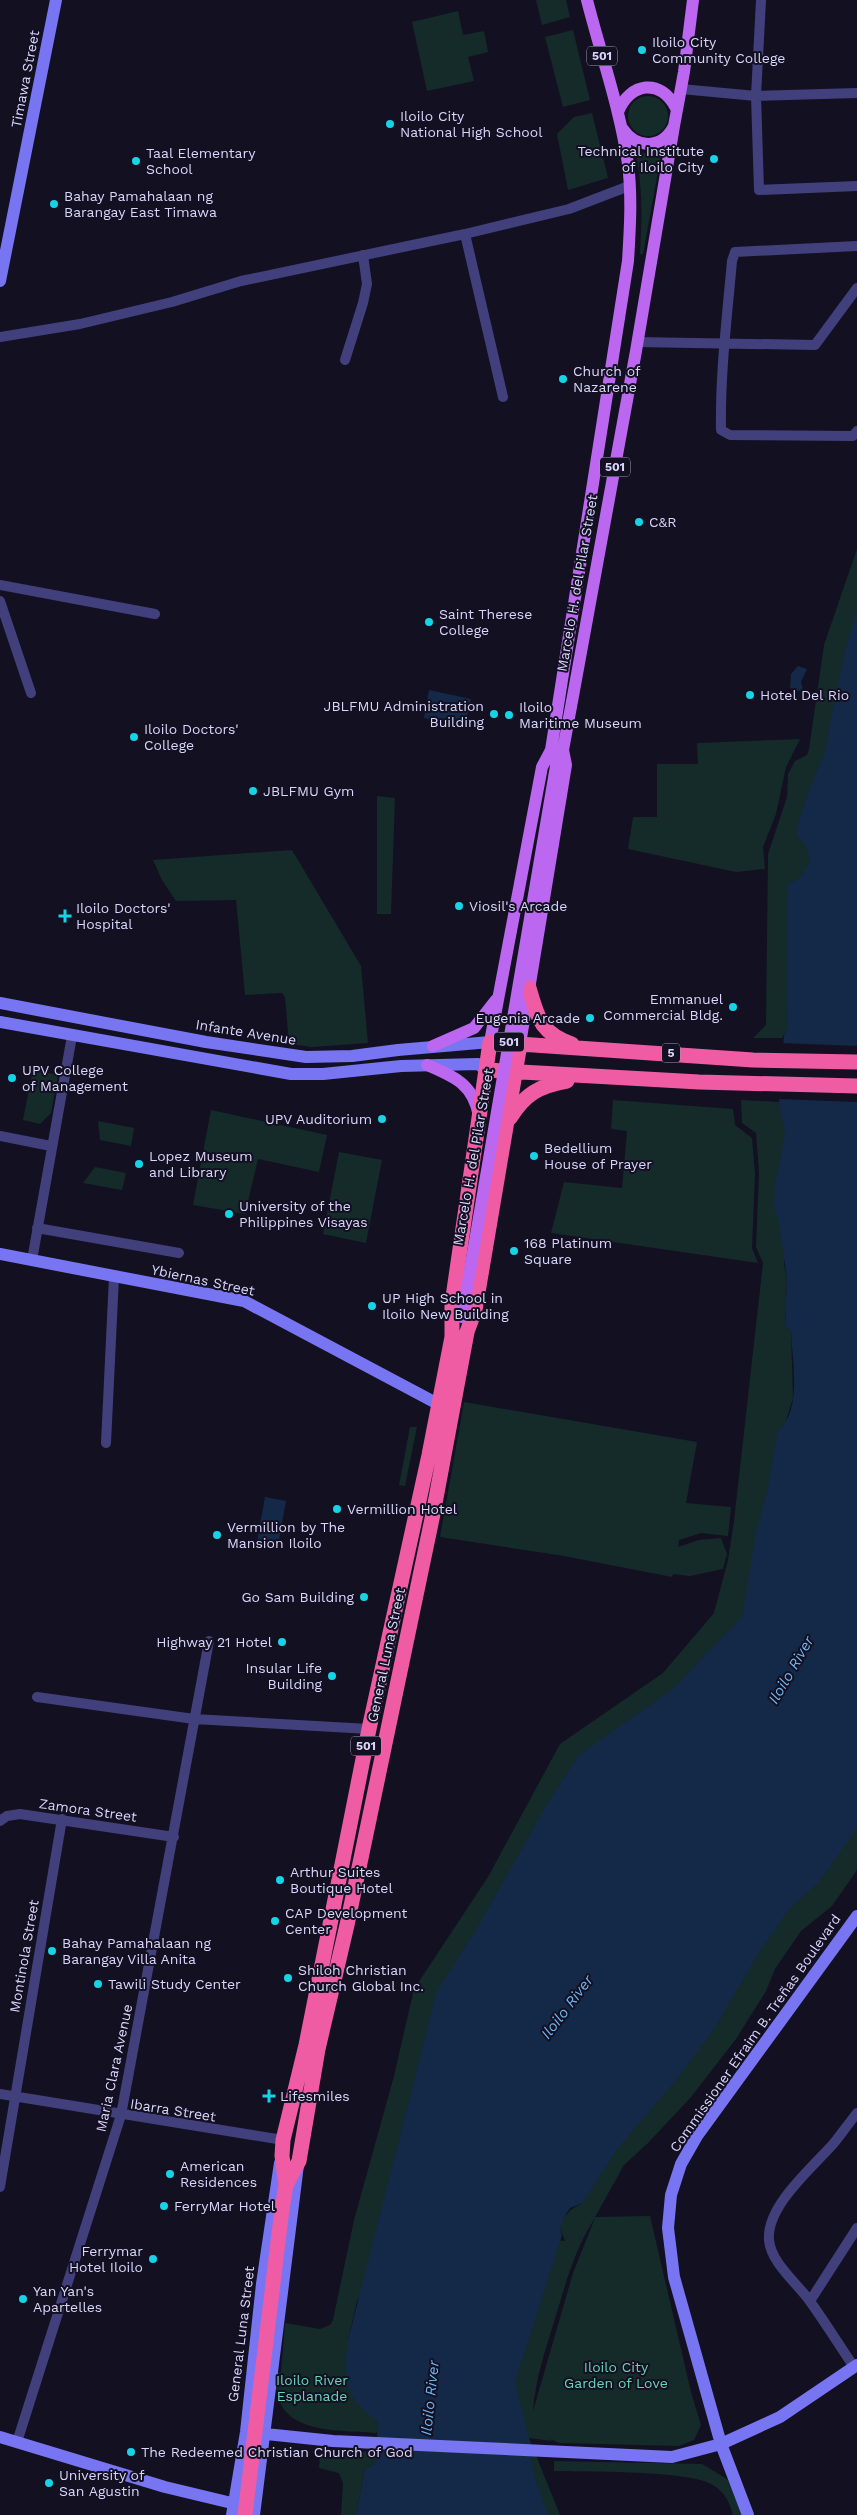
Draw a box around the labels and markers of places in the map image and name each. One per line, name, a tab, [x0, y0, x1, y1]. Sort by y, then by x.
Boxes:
place label: Iloilo City Community College	[652, 34, 785, 66]
marker: Iloilo City Community College	[636, 44, 648, 56]
place label: Iloilo City National High School	[400, 108, 543, 140]
marker: Iloilo City National High School	[384, 118, 396, 130]
place label: Technical Institute of Iloilo City	[578, 143, 705, 175]
place label: Taal Elementary School	[146, 145, 256, 177]
marker: Technical Institute of Iloilo City	[708, 153, 720, 165]
marker: Taal Elementary School	[130, 155, 142, 167]
place label: Bahay Pamahalaan ng Barangay East Timawa	[64, 188, 217, 220]
marker: Bahay Pamahalaan ng Barangay East Timawa	[48, 198, 60, 210]
place label: Church of Nazarene	[573, 363, 641, 395]
marker: Church of Nazarene	[557, 373, 569, 385]
place label: C&R	[649, 514, 677, 530]
marker: C&R	[633, 516, 645, 528]
place label: Saint Therese College	[439, 606, 532, 638]
marker: Saint Therese College	[423, 616, 435, 628]
place label: Hotel Del Rio	[760, 687, 849, 703]
marker: Hotel Del Rio	[744, 689, 756, 701]
place label: JBLFMU Administration Building	[324, 698, 485, 730]
place label: Iloilo Maritime Museum	[519, 699, 642, 731]
marker: JBLFMU Administration Building	[488, 708, 500, 720]
marker: Iloilo Maritime Museum	[503, 709, 515, 721]
place label: Iloilo Doctors' College	[144, 721, 238, 753]
marker: Iloilo Doctors' College	[128, 731, 140, 743]
place label: JBLFMU Gym	[263, 783, 354, 799]
marker: JBLFMU Gym	[247, 785, 259, 797]
place label: Viosil's Arcade	[469, 898, 567, 914]
place label: Iloilo Doctors' Hospital	[76, 900, 170, 932]
marker: Viosil's Arcade	[453, 900, 465, 912]
marker: Iloilo Doctors' Hospital	[58, 909, 72, 923]
place label: Emmanuel Commercial Bldg.	[603, 991, 724, 1023]
marker: Emmanuel Commercial Bldg.	[727, 1001, 739, 1013]
place label: Eugenia Arcade	[476, 1010, 580, 1026]
marker: Eugenia Arcade	[584, 1012, 596, 1024]
place label: UPV College of Management	[22, 1062, 128, 1094]
marker: UPV College of Management	[6, 1072, 18, 1084]
place label: UPV Auditorium	[265, 1111, 372, 1127]
marker: UPV Auditorium	[376, 1113, 388, 1125]
place label: Bedellium House of Prayer	[544, 1140, 652, 1172]
place label: Lopez Museum and Library	[149, 1148, 253, 1180]
marker: Bedellium House of Prayer	[528, 1150, 540, 1162]
marker: Lopez Museum and Library	[133, 1158, 145, 1170]
place label: University of the Philippines Visayas	[239, 1198, 368, 1230]
marker: University of the Philippines Visayas	[223, 1208, 235, 1220]
place label: 168 Platinum Square	[524, 1235, 612, 1267]
marker: 168 Platinum Square	[508, 1245, 520, 1257]
place label: UP High School in Iloilo New Building	[382, 1290, 509, 1322]
marker: UP High School in Iloilo New Building	[366, 1300, 378, 1312]
place label: Vermillion Hotel	[347, 1501, 458, 1517]
marker: Vermillion Hotel	[331, 1503, 343, 1515]
place label: Vermillion by The Mansion Iloilo	[227, 1519, 345, 1551]
marker: Vermillion by The Mansion Iloilo	[211, 1529, 223, 1541]
place label: Go Sam Building	[241, 1589, 355, 1605]
marker: Go Sam Building	[358, 1591, 370, 1603]
place label: Highway 21 Hotel	[156, 1634, 273, 1650]
marker: Highway 21 Hotel	[276, 1636, 288, 1648]
place label: Insular Life Building	[245, 1660, 323, 1692]
marker: Insular Life Building	[326, 1670, 338, 1682]
place label: Arthur Suites Boutique Hotel	[290, 1864, 393, 1896]
marker: Arthur Suites Boutique Hotel	[274, 1874, 286, 1886]
place label: CAP Development Center	[285, 1905, 408, 1937]
marker: CAP Development Center	[269, 1915, 281, 1927]
place label: Bahay Pamahalaan ng Barangay Villa Anita	[62, 1935, 211, 1967]
marker: Bahay Pamahalaan ng Barangay Villa Anita	[46, 1945, 58, 1957]
place label: Shiloh Christian Church Global Inc.	[298, 1962, 424, 1994]
marker: Shiloh Christian Church Global Inc.	[282, 1972, 294, 1984]
place label: Tawili Study Center	[108, 1976, 241, 1992]
marker: Tawili Study Center	[92, 1978, 104, 1990]
place label: Lifesmiles	[280, 2088, 350, 2104]
marker: Lifesmiles	[262, 2089, 276, 2103]
place label: American Residences	[180, 2158, 257, 2190]
marker: American Residences	[164, 2168, 176, 2180]
place label: FerryMar Hotel	[174, 2198, 276, 2214]
marker: FerryMar Hotel	[158, 2200, 170, 2212]
place label: Ferrymar Hotel Iloilo	[69, 2243, 143, 2275]
marker: Ferrymar Hotel Iloilo	[147, 2253, 159, 2265]
place label: Yan Yan's Apartelles	[33, 2283, 102, 2315]
marker: Yan Yan's Apartelles	[17, 2293, 29, 2305]
place label: The Redeemed Christian Church of God	[141, 2444, 413, 2460]
marker: The Redeemed Christian Church of God	[125, 2446, 137, 2458]
place label: University of San Agustin	[59, 2467, 145, 2499]
marker: University of San Agustin	[43, 2477, 55, 2489]

